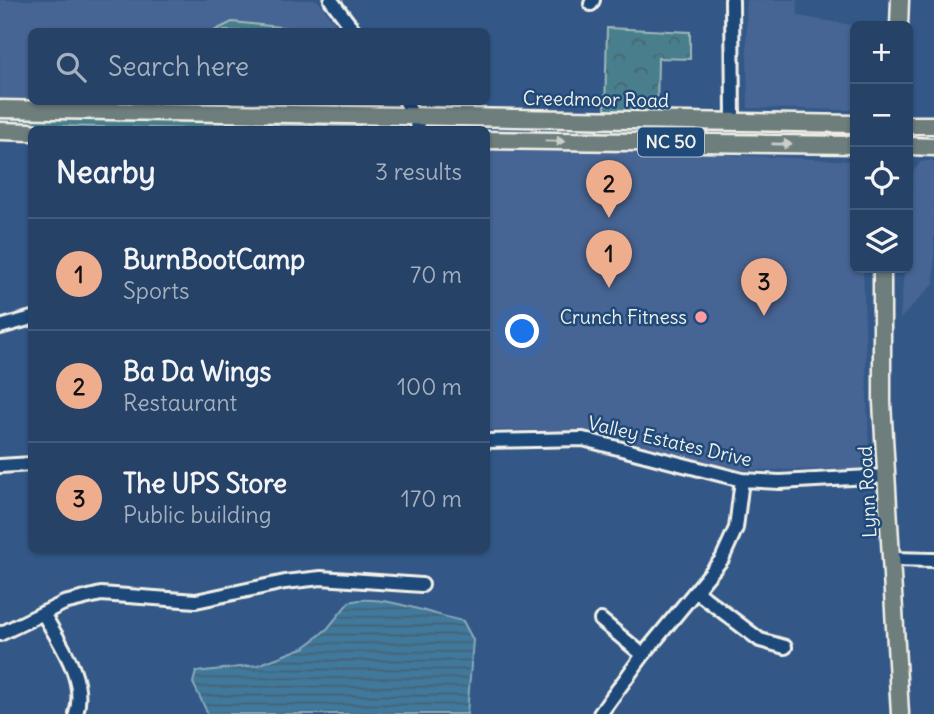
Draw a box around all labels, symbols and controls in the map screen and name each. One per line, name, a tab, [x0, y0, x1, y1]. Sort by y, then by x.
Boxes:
map controls	[850, 21, 913, 273]
button: +	[850, 21, 913, 84]
search box	[28, 28, 490, 105]
icon: search	[52, 48, 90, 86]
text: Search here	[108, 50, 249, 83]
button: −	[850, 84, 913, 147]
street label: Creedmoor Road	[523, 86, 669, 112]
road number: NC 50	[638, 127, 704, 156]
one-way arrow	[544, 135, 566, 147]
one-way arrow	[771, 138, 793, 149]
button: locate	[850, 147, 913, 210]
text: Nearby	[56, 153, 156, 191]
text: 3 results	[375, 157, 462, 186]
pin: 2	[586, 160, 632, 218]
button: layers	[850, 210, 913, 273]
pin: 1	[586, 230, 632, 288]
text: BurnBootCamp	[123, 243, 305, 276]
pin: 3	[741, 258, 787, 316]
text: 1	[74, 260, 84, 289]
text: 70 m	[410, 260, 462, 289]
text: Sports	[123, 276, 189, 305]
place label: Crunch Fitness	[560, 305, 687, 329]
marker: Crunch Fitness	[693, 309, 709, 325]
your location	[505, 314, 539, 348]
text: Ba Da Wings	[123, 355, 271, 388]
text: 2	[73, 372, 85, 401]
text: 100 m	[397, 372, 462, 401]
text: Restaurant	[123, 388, 237, 417]
street label: Valley Estates Drive	[586, 410, 754, 472]
street label: Lynn Road	[853, 445, 881, 539]
text: The UPS Store	[123, 467, 287, 500]
text: 3	[72, 484, 86, 513]
text: 170 m	[401, 484, 462, 513]
text: Public building	[123, 500, 272, 529]

